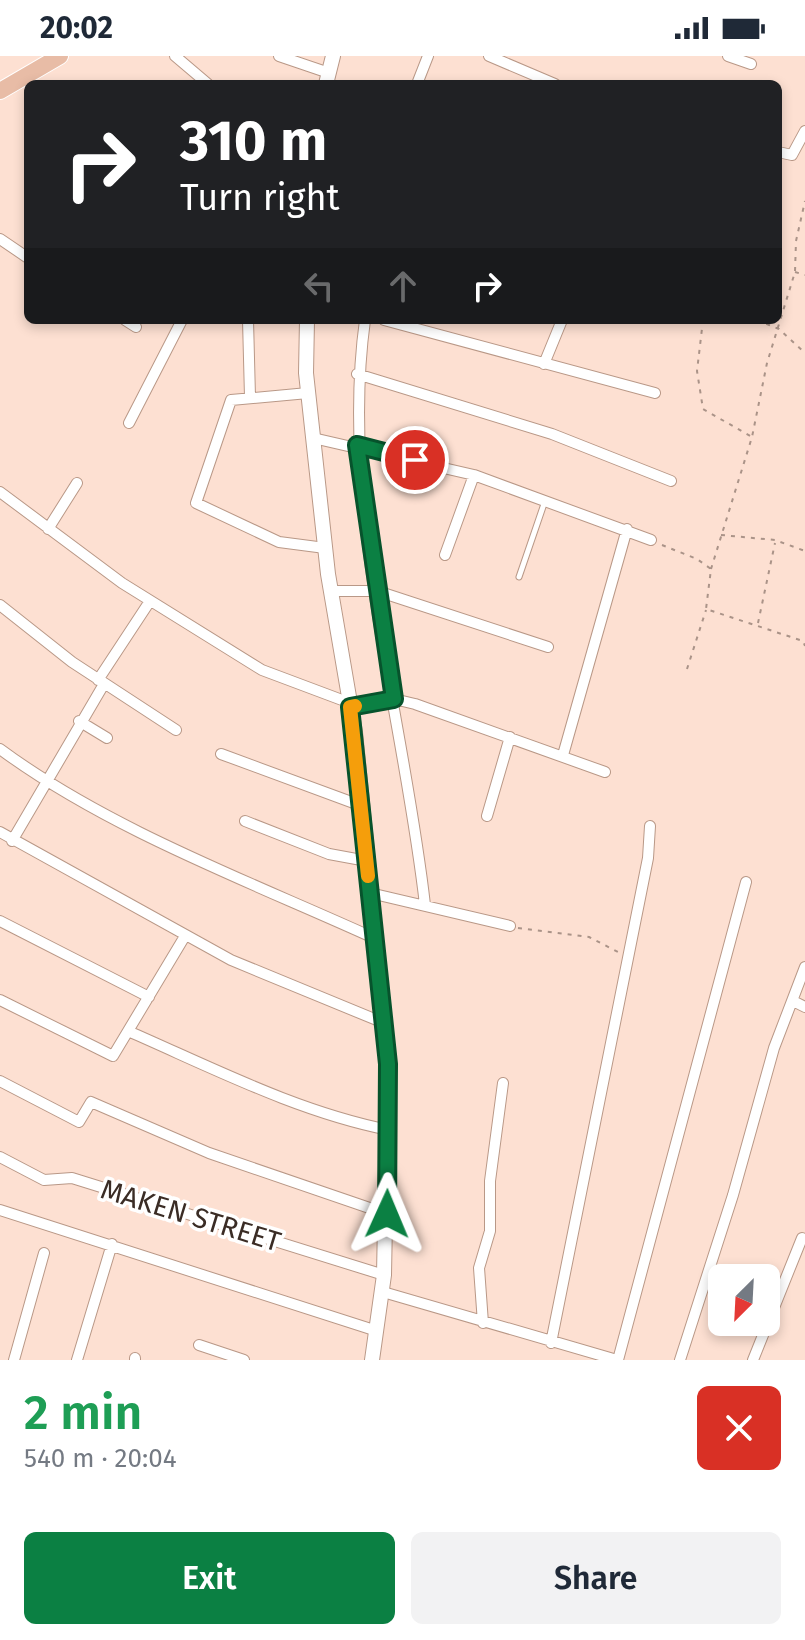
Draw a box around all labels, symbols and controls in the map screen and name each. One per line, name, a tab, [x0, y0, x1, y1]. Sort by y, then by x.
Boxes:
text: 20:02	[40, 10, 113, 46]
text: 310 m	[180, 108, 327, 175]
icon: right	[48, 112, 152, 216]
text: Turn right	[180, 176, 340, 220]
icon: left	[297, 264, 341, 308]
icon: ahead	[381, 264, 425, 308]
icon: right	[465, 264, 509, 308]
pin	[381, 426, 449, 494]
icon: arrive	[393, 438, 437, 482]
street label: MAKEN STREET	[97, 1172, 285, 1259]
position arrow	[345, 1172, 429, 1256]
north arrow	[708, 1264, 780, 1336]
map controls	[708, 1264, 780, 1336]
text: 2 min	[24, 1384, 142, 1442]
button: close	[697, 1386, 781, 1470]
text: 540 m · 20:04	[24, 1443, 177, 1474]
button: Exit	[24, 1532, 395, 1624]
button: Share	[411, 1532, 781, 1624]

